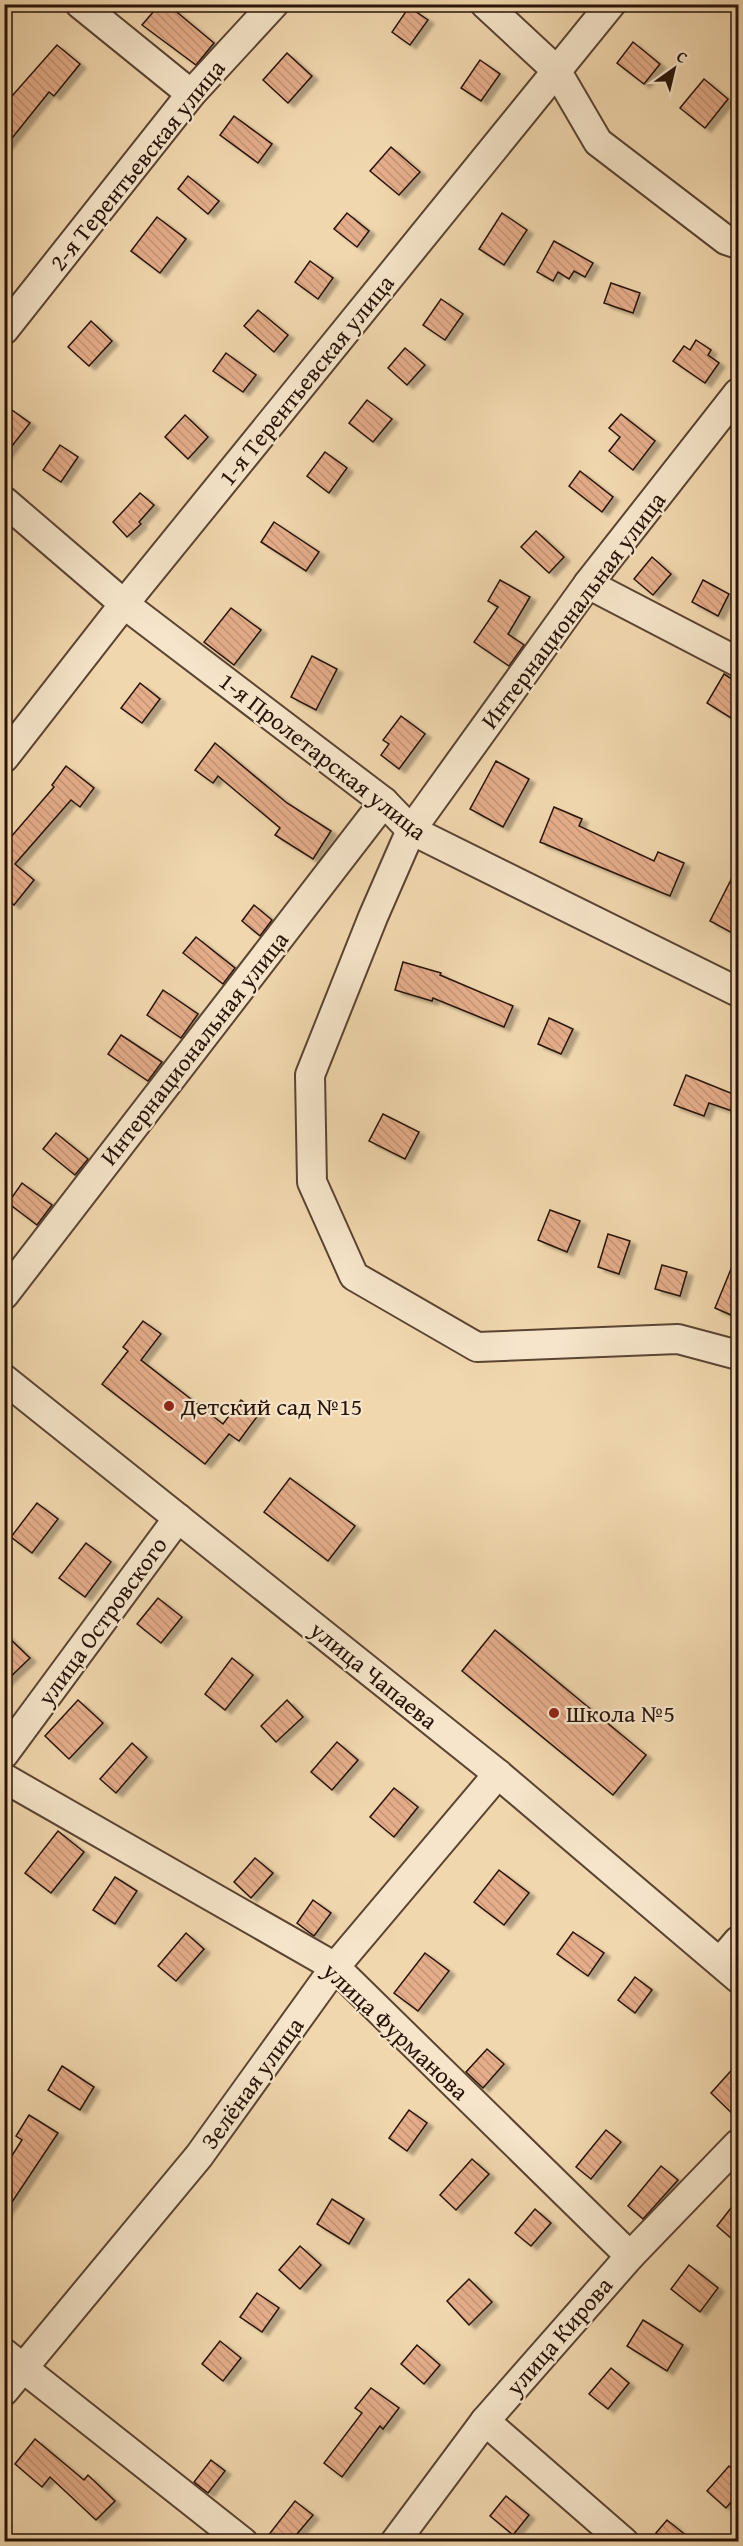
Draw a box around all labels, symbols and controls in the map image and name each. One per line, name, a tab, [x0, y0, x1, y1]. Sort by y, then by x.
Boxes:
north arrow	[644, 39, 704, 99]
text: С	[672, 44, 693, 69]
street label: 2-я Терентьевская улица	[41, 51, 234, 278]
street label: 1-я Терентьевская улица	[210, 266, 403, 493]
street label: Интернациональная улица	[472, 484, 674, 736]
street label: 1-я Пролетарская улица	[212, 664, 435, 849]
street label: Интернациональная улица	[91, 923, 297, 1173]
place label: Детский сад №15	[180, 1389, 362, 1424]
marker: Детский сад №15	[162, 1399, 176, 1413]
street label: улица Островского	[28, 1529, 175, 1714]
street label: улица Чапаева	[302, 1612, 446, 1738]
place label: Школа №5	[566, 1696, 675, 1731]
marker: Школа №5	[547, 1706, 561, 1720]
street label: улица Фурманова	[314, 1953, 477, 2109]
street label: Зелёная улица	[192, 2009, 312, 2156]
street label: улица Кирова	[497, 2268, 621, 2404]

